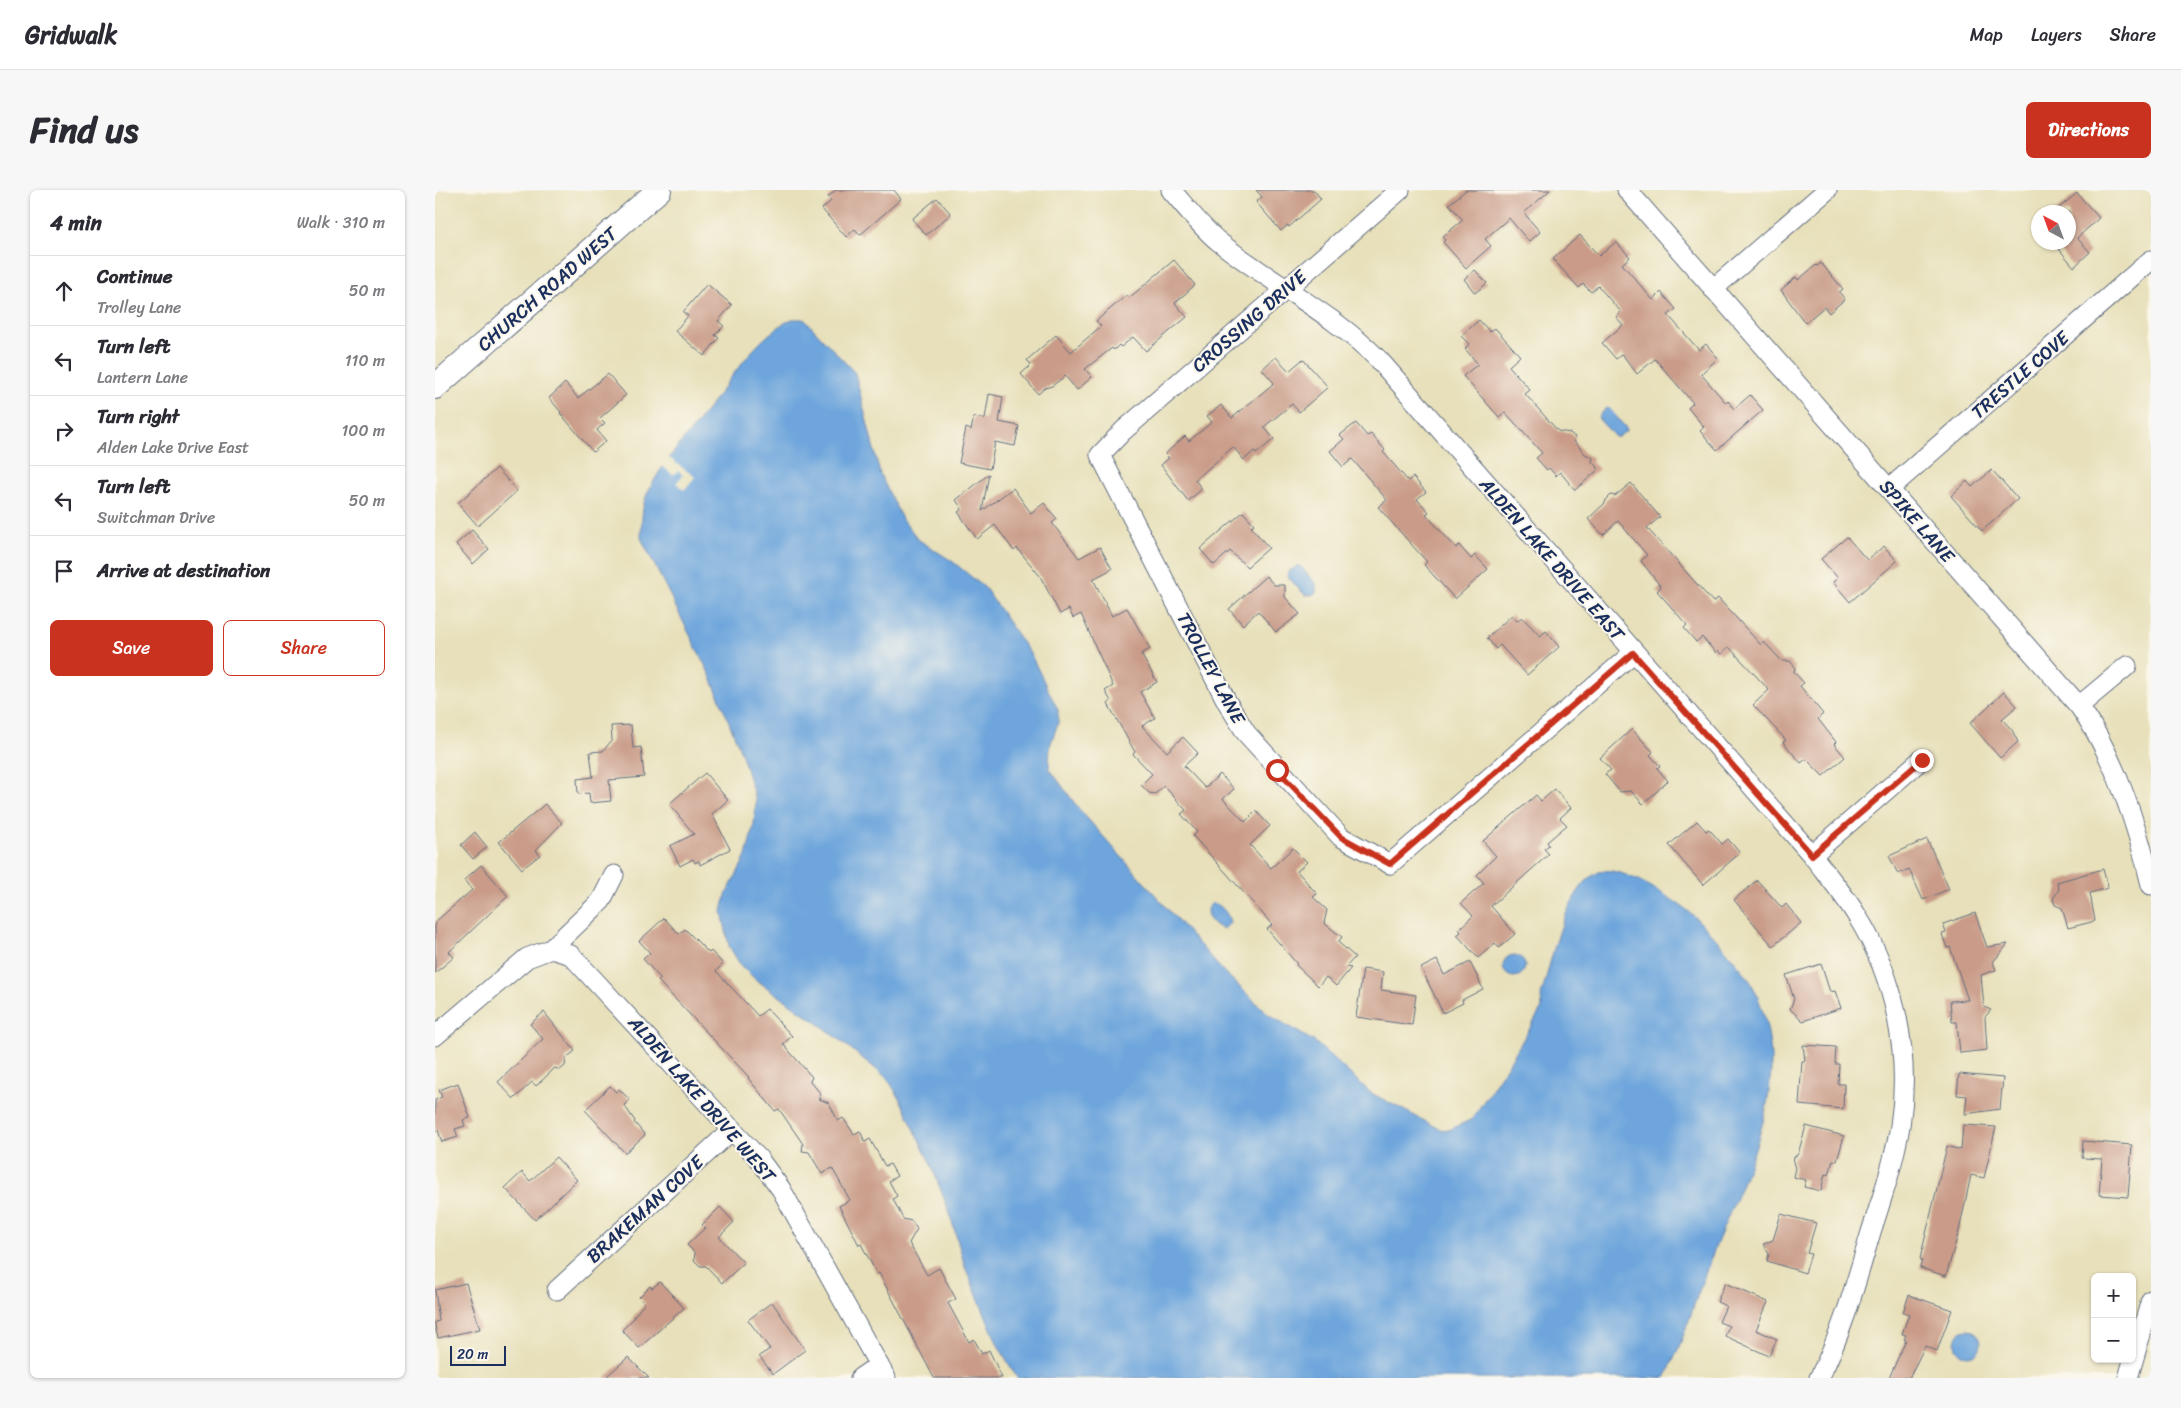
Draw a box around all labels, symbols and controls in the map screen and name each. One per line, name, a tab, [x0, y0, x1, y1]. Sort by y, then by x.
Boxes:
text: Gridwalk	[25, 14, 117, 56]
text: Map	[1970, 19, 2003, 51]
text: Layers	[2031, 19, 2082, 51]
text: Share	[2110, 19, 2156, 51]
text: Find us	[30, 99, 138, 161]
button: Directions	[2026, 102, 2151, 158]
text: 4 min	[50, 204, 102, 242]
north arrow	[2031, 205, 2076, 250]
text: Walk · 310 m	[297, 208, 385, 237]
street label: CHURCH ROAD WEST	[469, 217, 626, 360]
text: Continue	[97, 260, 173, 293]
street label: CROSSING DRIVE	[1184, 260, 1315, 381]
text: 50 m	[349, 276, 385, 305]
icon: ahead	[50, 277, 78, 305]
text: Trolley Lane	[97, 293, 181, 322]
street label: TRESTLE COVE	[1963, 322, 2078, 427]
text: Turn left	[97, 330, 170, 363]
text: 110 m	[345, 346, 385, 375]
icon: left	[50, 347, 78, 375]
text: Lantern Lane	[97, 363, 188, 392]
text: Turn right	[97, 400, 179, 433]
text: 100 m	[341, 416, 385, 445]
icon: right	[50, 417, 78, 445]
text: Alden Lake Drive East	[97, 433, 249, 462]
street label: ALDEN LAKE DRIVE EAST	[1470, 469, 1634, 650]
text: Turn left	[97, 470, 170, 503]
street label: SPIKE LANE	[1871, 471, 1964, 572]
text: 50 m	[349, 486, 385, 515]
icon: left	[50, 487, 78, 515]
text: Switchman Drive	[97, 503, 215, 532]
text: Arrive at destination	[97, 554, 270, 587]
icon: arrive	[50, 557, 78, 585]
street label: TROLLEY LANE	[1168, 606, 1255, 731]
button: Save	[50, 620, 213, 676]
button: Share	[223, 620, 385, 676]
route end	[1911, 749, 1934, 772]
route start	[1266, 759, 1289, 782]
street label: ALDEN LAKE DRIVE WEST	[619, 1007, 785, 1191]
street label: BRAKEMAN COVE	[578, 1146, 713, 1271]
map controls	[2091, 1273, 2136, 1363]
button: +	[2091, 1273, 2136, 1318]
button: −	[2091, 1318, 2136, 1363]
text: 20 m	[457, 1342, 488, 1367]
scale bar	[450, 1343, 506, 1366]

